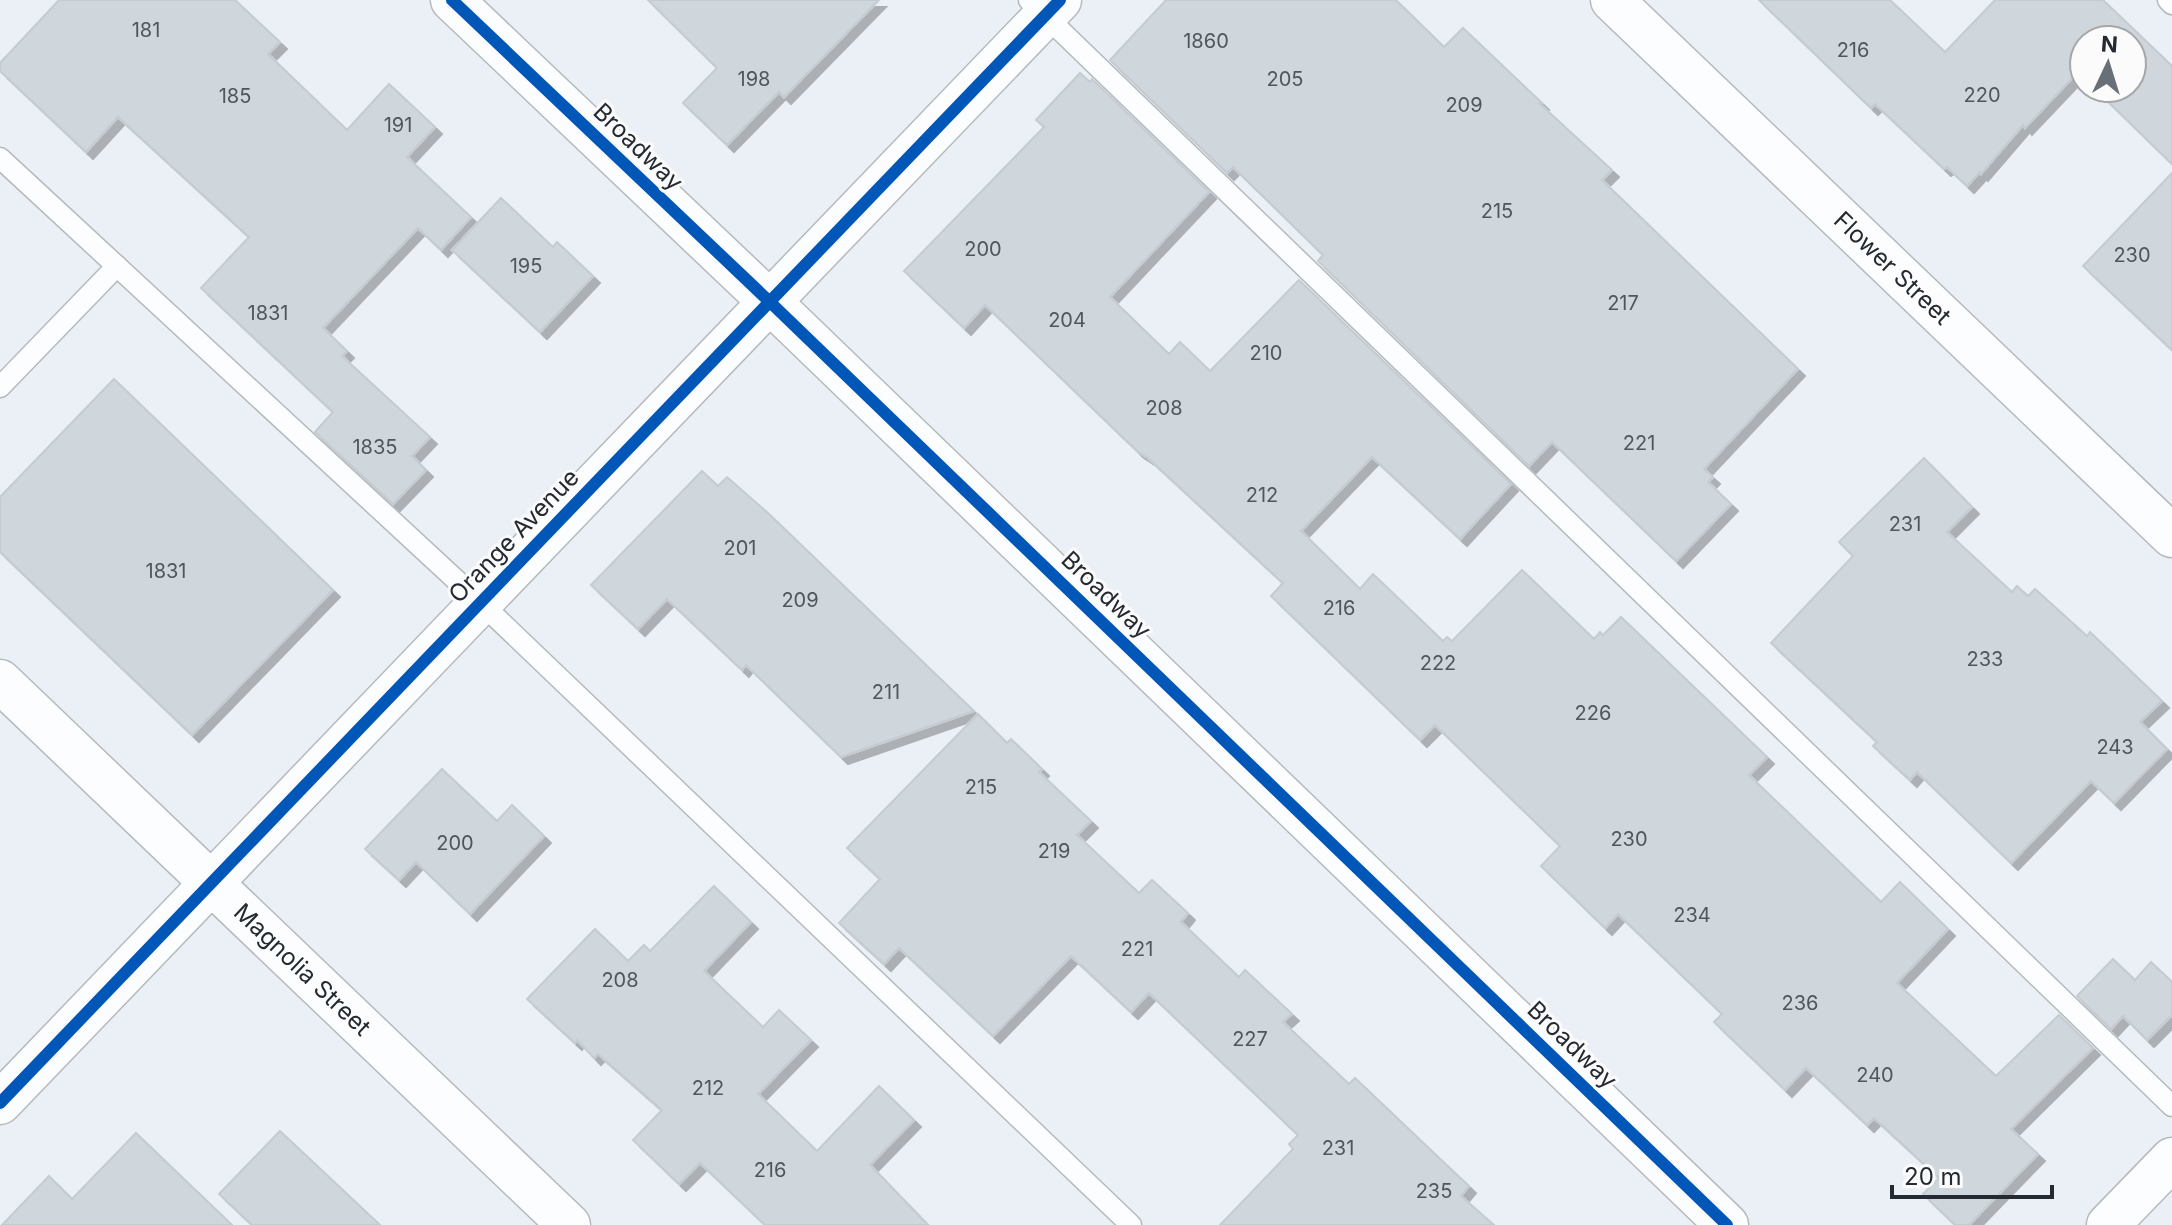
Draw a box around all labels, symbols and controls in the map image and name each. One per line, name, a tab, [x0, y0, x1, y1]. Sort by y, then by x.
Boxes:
house number: 181	[132, 18, 160, 42]
north arrow	[2068, 24, 2148, 104]
house number: 1860	[1183, 29, 1229, 53]
text: N	[2100, 30, 2119, 58]
house number: 216	[1837, 38, 1869, 62]
house number: 198	[738, 67, 770, 91]
house number: 205	[1267, 67, 1303, 91]
house number: 220	[1963, 83, 2001, 107]
house number: 185	[219, 84, 251, 108]
house number: 209	[1445, 93, 1483, 117]
street label: Broadway	[587, 97, 689, 196]
house number: 191	[384, 113, 412, 137]
house number: 215	[1481, 199, 1513, 223]
street label: Flower Street	[1828, 205, 1957, 331]
house number: 200	[964, 237, 1002, 261]
house number: 230	[2113, 243, 2151, 267]
house number: 195	[510, 254, 542, 278]
house number: 217	[1607, 291, 1639, 315]
house number: 1831	[248, 301, 289, 325]
house number: 204	[1048, 308, 1086, 332]
house number: 210	[1250, 341, 1282, 365]
house number: 208	[1145, 396, 1183, 420]
house number: 221	[1623, 431, 1655, 455]
house number: 1835	[352, 435, 398, 459]
street label: Orange Avenue	[442, 463, 585, 609]
house number: 212	[1246, 483, 1278, 507]
house number: 231	[1889, 512, 1921, 536]
house number: 201	[724, 536, 756, 560]
street label: Broadway	[1055, 545, 1157, 644]
house number: 1831	[146, 559, 187, 583]
house number: 209	[781, 588, 819, 612]
house number: 216	[1323, 596, 1355, 620]
house number: 233	[1967, 647, 2003, 671]
house number: 222	[1420, 651, 1456, 675]
house number: 211	[872, 680, 900, 704]
house number: 226	[1575, 701, 1611, 725]
house number: 243	[2096, 735, 2134, 759]
house number: 215	[965, 775, 997, 799]
house number: 230	[1610, 827, 1648, 851]
house number: 200	[436, 831, 474, 855]
house number: 219	[1038, 839, 1070, 863]
street label: Magnolia Street	[228, 897, 377, 1042]
house number: 234	[1673, 903, 1711, 927]
house number: 221	[1121, 937, 1153, 961]
house number: 208	[601, 968, 639, 992]
house number: 236	[1782, 991, 1818, 1015]
street label: Broadway	[1521, 995, 1623, 1094]
house number: 227	[1232, 1027, 1268, 1051]
house number: 240	[1856, 1063, 1894, 1087]
house number: 212	[692, 1076, 724, 1100]
house number: 231	[1322, 1136, 1354, 1160]
scale bar	[1892, 1149, 2052, 1199]
house number: 216	[754, 1158, 786, 1182]
text: 20 m	[1904, 1162, 1962, 1191]
house number: 235	[1416, 1179, 1452, 1203]

